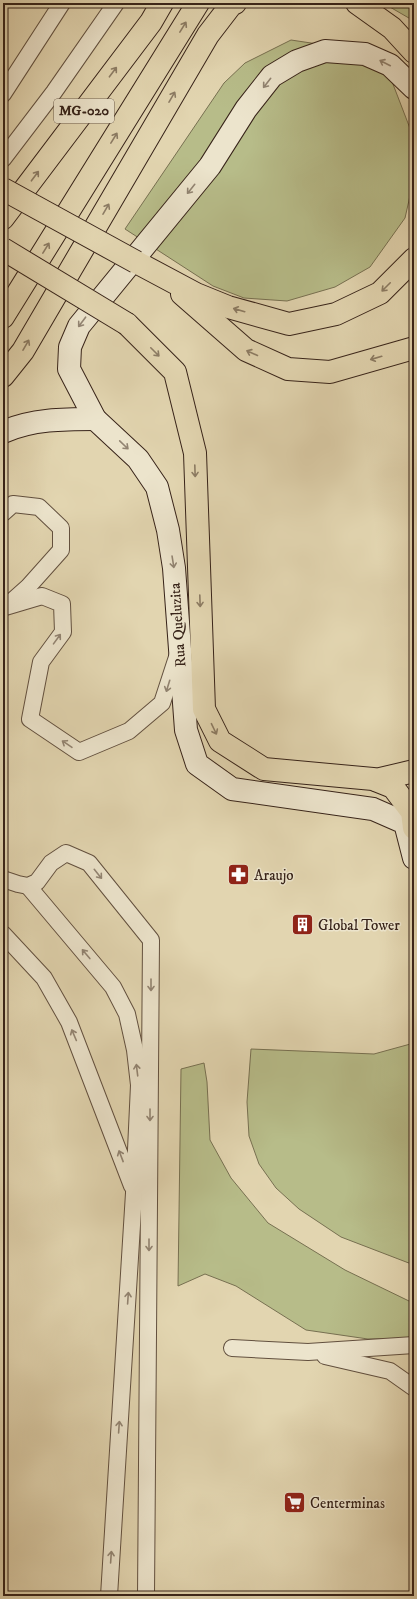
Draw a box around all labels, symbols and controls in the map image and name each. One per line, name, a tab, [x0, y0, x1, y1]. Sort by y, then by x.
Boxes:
one-way arrow	[179, 22, 187, 33]
one-way arrow	[379, 59, 391, 66]
one-way arrow	[109, 67, 118, 78]
one-way arrow	[262, 78, 271, 89]
one-way arrow	[168, 91, 176, 103]
road number: MG-020	[54, 99, 114, 123]
one-way arrow	[111, 132, 119, 144]
one-way arrow	[31, 170, 39, 181]
one-way arrow	[187, 184, 196, 194]
one-way arrow	[102, 204, 110, 215]
one-way arrow	[42, 242, 50, 254]
one-way arrow	[381, 282, 391, 292]
one-way arrow	[233, 306, 246, 313]
one-way arrow	[78, 317, 87, 328]
one-way arrow	[23, 339, 31, 351]
one-way arrow	[150, 347, 160, 357]
one-way arrow	[246, 349, 258, 356]
one-way arrow	[370, 355, 383, 362]
one-way arrow	[119, 440, 129, 450]
one-way arrow	[192, 464, 199, 477]
one-way arrow	[169, 555, 177, 568]
street label: Rua Queluzita	[166, 582, 190, 668]
one-way arrow	[197, 594, 204, 607]
one-way arrow	[53, 634, 61, 645]
one-way arrow	[164, 679, 171, 692]
one-way arrow	[211, 722, 218, 734]
one-way arrow	[62, 740, 73, 748]
pharmacy icon: Araujo	[226, 862, 252, 888]
place label: Araujo	[254, 866, 294, 885]
one-way arrow	[93, 869, 102, 880]
building icon: Global Tower	[289, 912, 315, 938]
place label: Global Tower	[318, 916, 400, 935]
one-way arrow	[81, 949, 90, 959]
one-way arrow	[147, 978, 155, 991]
one-way arrow	[70, 1029, 78, 1041]
one-way arrow	[133, 1064, 141, 1077]
one-way arrow	[146, 1108, 154, 1121]
one-way arrow	[116, 1151, 124, 1163]
one-way arrow	[145, 1238, 153, 1251]
one-way arrow	[124, 1292, 131, 1305]
one-way arrow	[116, 1421, 123, 1434]
supermarket icon: Centerminas	[281, 1490, 307, 1516]
place label: Centerminas	[310, 1494, 385, 1513]
one-way arrow	[108, 1551, 115, 1564]

